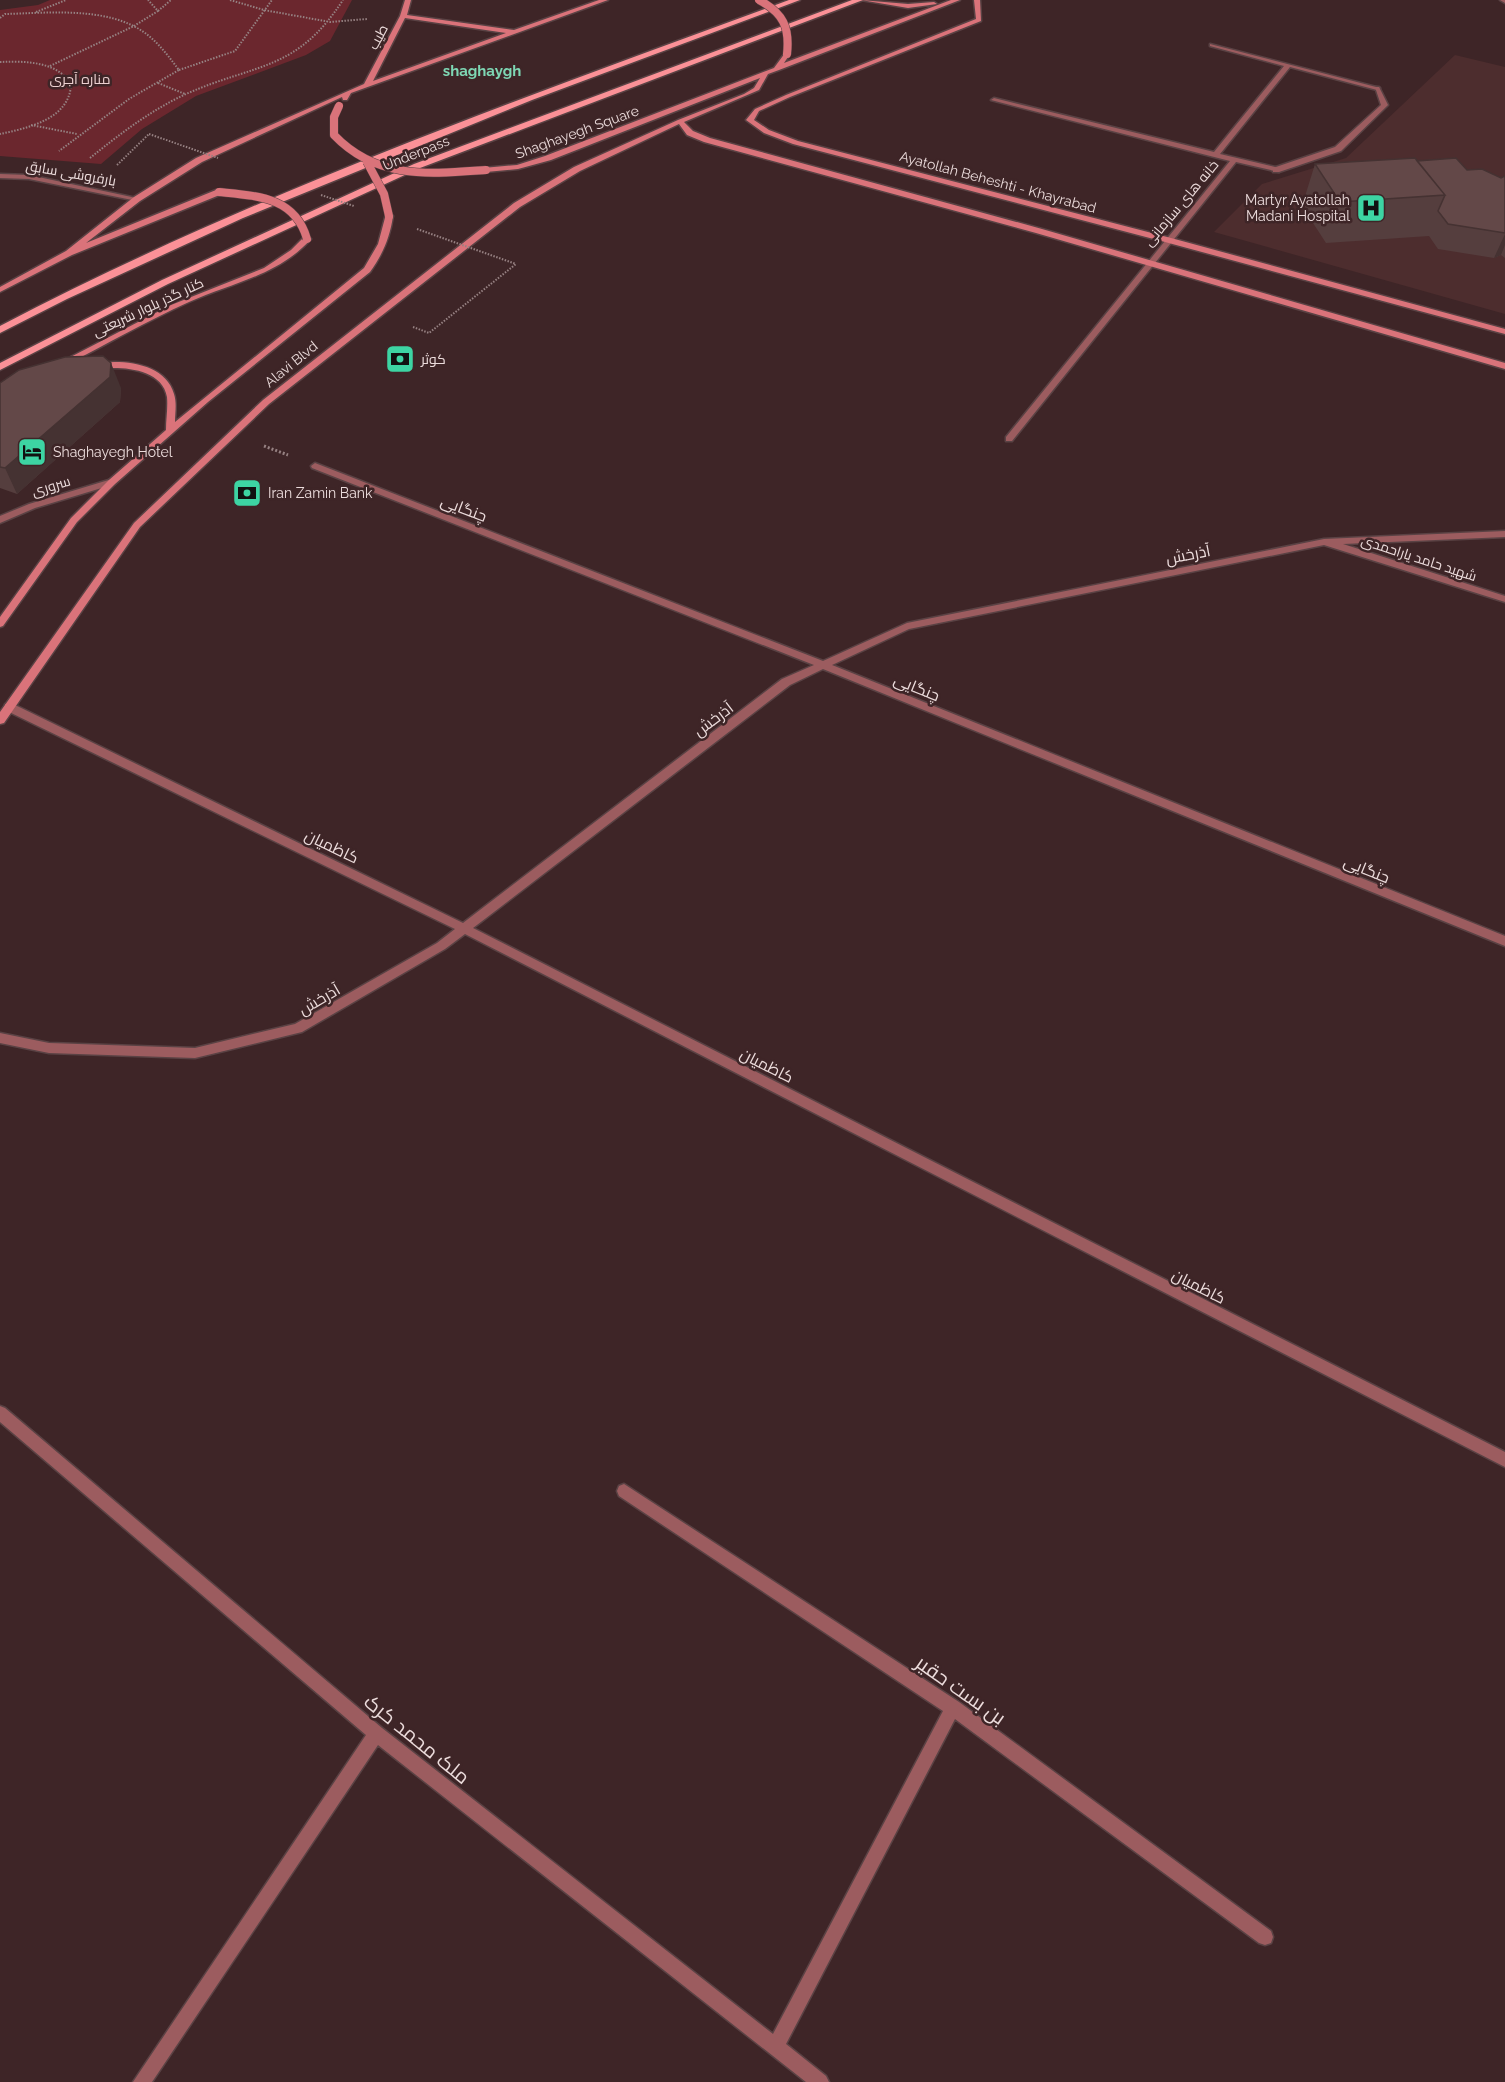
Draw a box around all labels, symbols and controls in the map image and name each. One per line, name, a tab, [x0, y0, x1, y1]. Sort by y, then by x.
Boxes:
street label: طیب	[365, 22, 391, 52]
district label: shaghaygh	[443, 62, 521, 80]
park label: مناره آجری	[50, 71, 110, 87]
street label: Shaghayegh Square	[513, 102, 641, 162]
street label: Underpass	[380, 132, 452, 174]
street label: Ayatollah Beheshti - Khayrabad	[898, 148, 1098, 216]
street label: بارفروشی سابق	[24, 157, 117, 190]
street label: خانه های سازمانی	[1140, 157, 1222, 249]
place label: Martyr Ayatollah Madani Hospital	[1245, 192, 1350, 224]
hospital icon: Martyr Ayatollah Madani Hospital	[1355, 192, 1387, 224]
street label: کنار گذر بلوار شریعتی	[90, 274, 206, 340]
street label: Alavi Blvd	[261, 338, 321, 390]
bank icon: کوثر	[384, 343, 416, 375]
place label: کوثر	[420, 351, 446, 367]
hotel icon: Shaghayegh Hotel	[16, 436, 48, 468]
place label: Shaghayegh Hotel	[53, 444, 173, 460]
street label: سروری	[30, 473, 72, 499]
bank icon: Iran Zamin Bank	[231, 477, 263, 509]
place label: Iran Zamin Bank	[268, 485, 373, 501]
street label: چنگایی	[437, 491, 490, 528]
street label: شهید حامد یاراحمدی	[1359, 532, 1479, 584]
street label: آذرخش	[1164, 541, 1213, 569]
street label: چنگایی	[890, 670, 943, 707]
street label: آذرخش	[690, 698, 738, 741]
street label: کاظمیان	[301, 825, 362, 868]
street label: چنگایی	[1340, 852, 1393, 889]
street label: آذرخش	[295, 980, 345, 1020]
street label: کاظمیان	[736, 1044, 797, 1088]
street label: کاظمیان	[1168, 1265, 1229, 1309]
street label: بن بست حقیر	[910, 1650, 1011, 1731]
street label: ملک محمد کرک	[359, 1689, 475, 1789]

